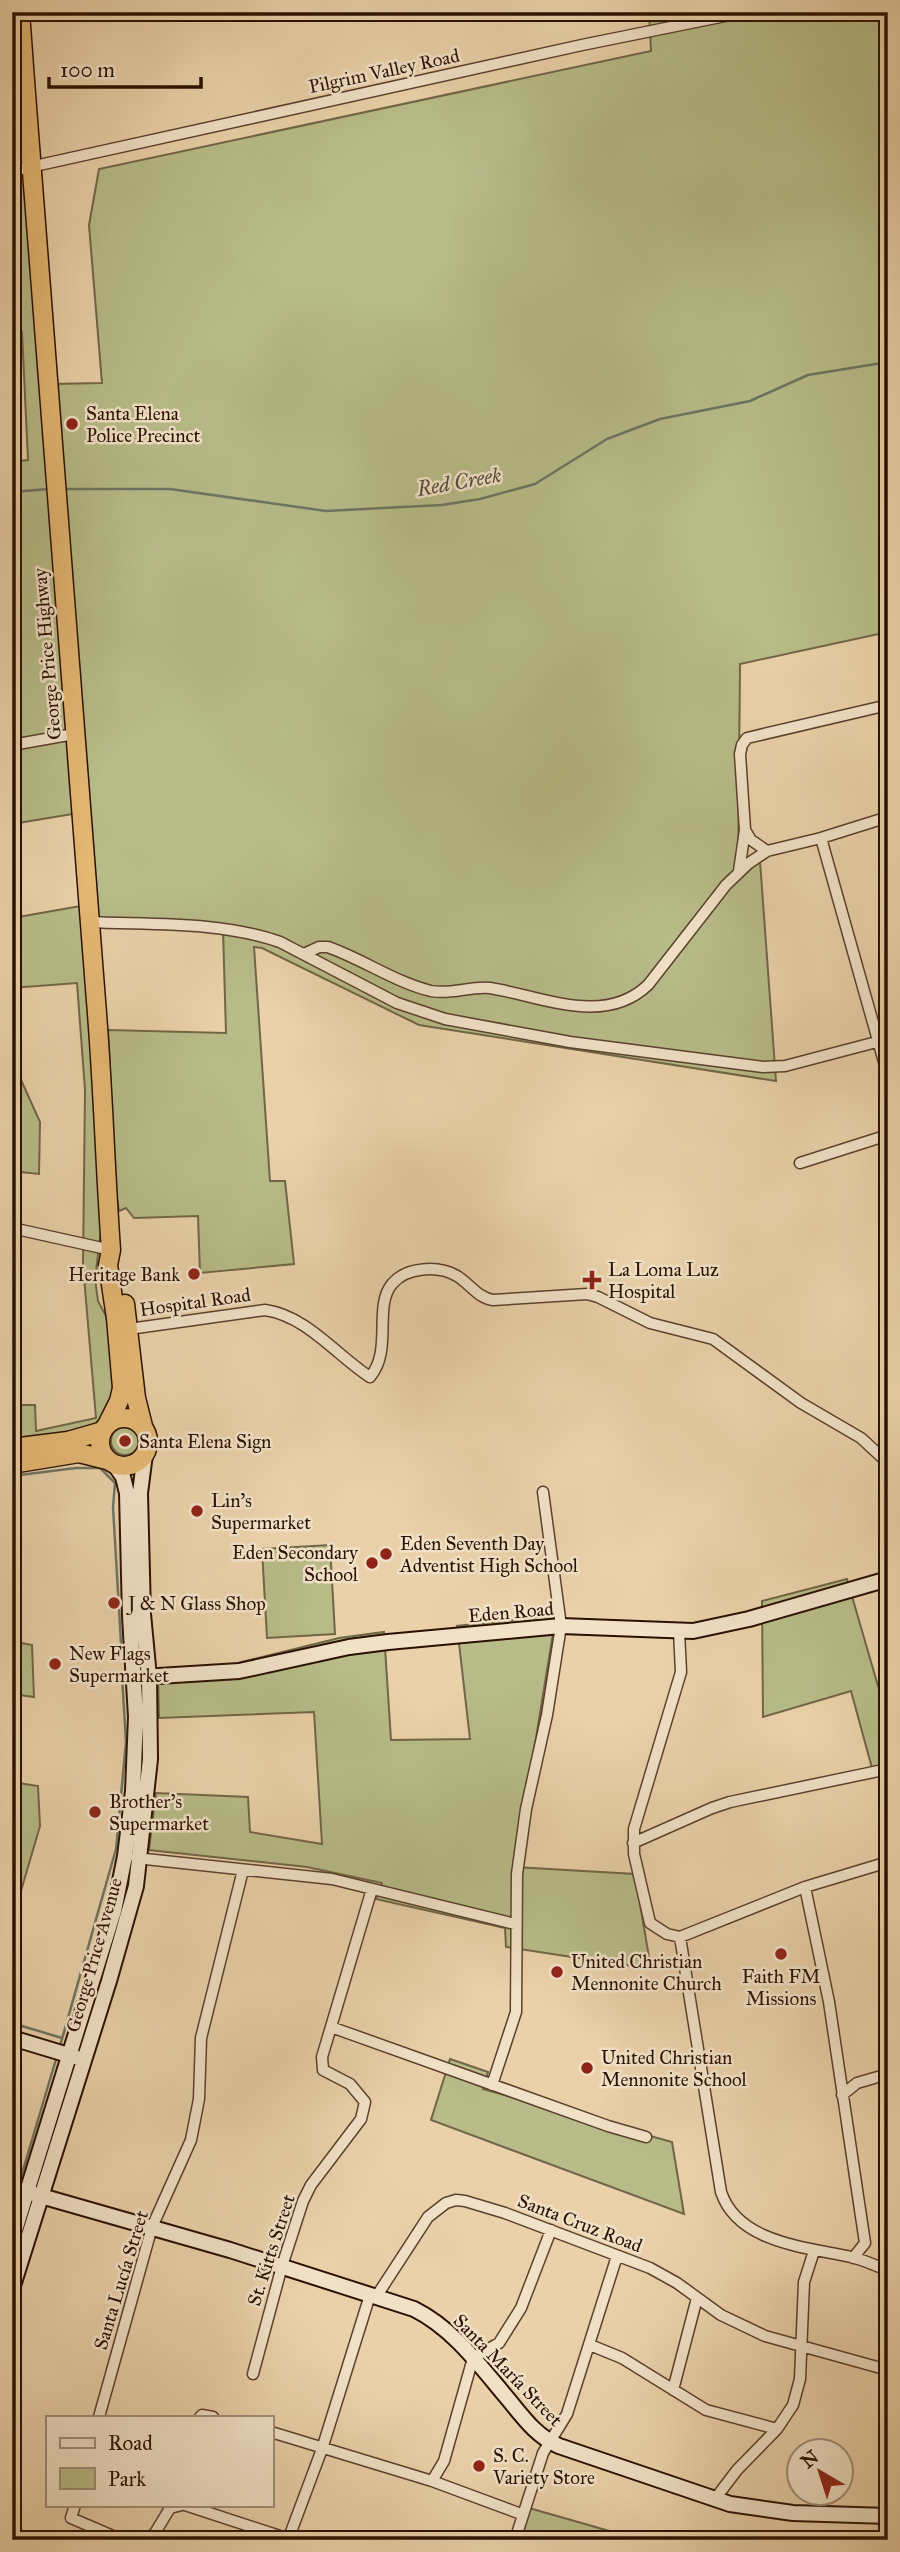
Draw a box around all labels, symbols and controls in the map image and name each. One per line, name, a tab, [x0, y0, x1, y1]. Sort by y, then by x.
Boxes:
street label: Pilgrim Valley Road	[306, 44, 462, 99]
scale bar	[49, 46, 201, 90]
text: 100 m	[60, 57, 115, 83]
place label: Santa Elena Police Precinct	[86, 402, 201, 447]
marker: Santa Elena Police Precinct	[64, 416, 80, 432]
water label: Red Creek	[414, 462, 504, 502]
street label: George Price Highway	[28, 566, 67, 741]
place label: La Loma Luz Hospital	[608, 1258, 719, 1303]
place label: Heritage Bank	[68, 1263, 180, 1287]
marker: Heritage Bank	[186, 1266, 202, 1282]
marker: La Loma Luz Hospital	[582, 1270, 602, 1290]
street label: Hospital Road	[138, 1283, 252, 1321]
place label: Santa Elena Sign	[139, 1430, 271, 1454]
marker: Santa Elena Sign	[117, 1433, 133, 1449]
place label: Lin's Supermarket	[211, 1489, 311, 1534]
marker: Lin's Supermarket	[189, 1503, 205, 1519]
place label: Eden Seventh Day Adventist High School	[399, 1532, 579, 1578]
place label: Eden Secondary School	[232, 1541, 359, 1586]
marker: Eden Seventh Day Adventist High School	[378, 1546, 394, 1562]
marker: Eden Secondary School	[364, 1555, 380, 1571]
place label: J & N Glass Shop	[126, 1592, 266, 1616]
marker: J & N Glass Shop	[106, 1595, 122, 1611]
street label: Eden Road	[467, 1597, 555, 1627]
place label: New Flags Supermarket	[69, 1642, 169, 1687]
marker: New Flags Supermarket	[47, 1656, 63, 1672]
place label: Brother's Supermarket	[109, 1790, 209, 1835]
marker: Brother's Supermarket	[87, 1804, 103, 1820]
street label: George Price Avenue	[61, 1875, 128, 2035]
marker: Faith FM Missions	[773, 1946, 789, 1962]
place label: United Christian Mennonite Church	[571, 1950, 722, 1995]
marker: United Christian Mennonite Church	[549, 1964, 565, 1980]
place label: Faith FM Missions	[742, 1965, 820, 2010]
place label: United Christian Mennonite School	[601, 2046, 748, 2091]
marker: United Christian Mennonite School	[579, 2060, 595, 2076]
street label: Santa Cruz Road	[514, 2189, 646, 2257]
street label: St. Kitts Street	[242, 2191, 300, 2309]
street label: Santa Lucía Street	[89, 2207, 153, 2353]
street label: Santa María Street	[449, 2309, 568, 2431]
legend	[46, 2416, 273, 2506]
text: Road	[108, 2430, 153, 2456]
north arrow	[785, 2436, 855, 2506]
place label: S. C. Variety Store	[492, 2444, 595, 2489]
text: N	[796, 2445, 823, 2473]
marker: S. C. Variety Store	[471, 2458, 487, 2474]
text: Park	[108, 2466, 146, 2492]

